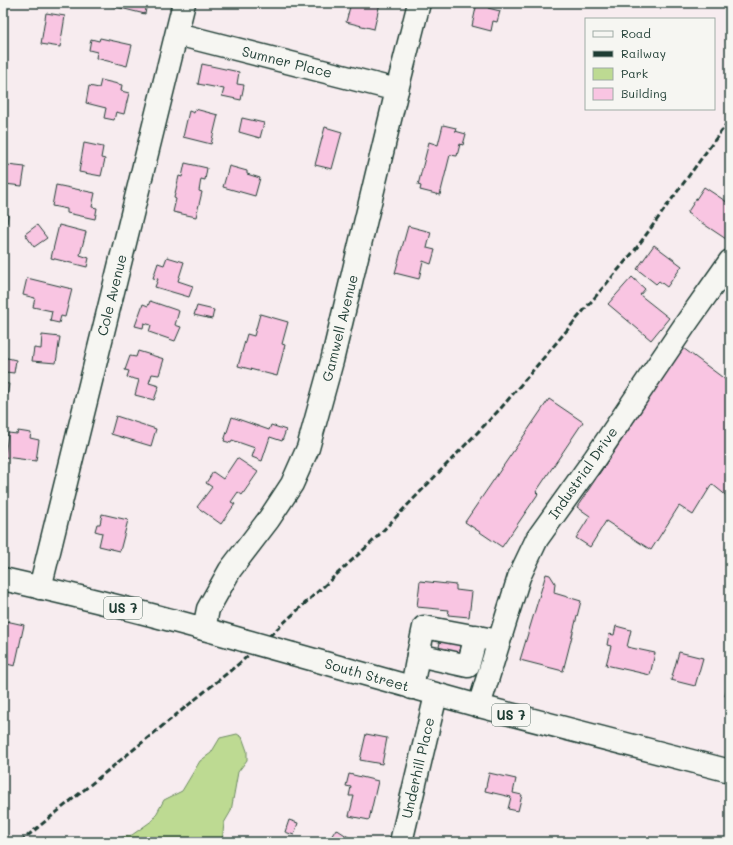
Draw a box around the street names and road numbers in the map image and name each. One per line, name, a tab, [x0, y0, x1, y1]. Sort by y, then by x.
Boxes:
street label: Sumner Place	[240, 41, 334, 82]
street label: Cole Avenue	[92, 252, 131, 338]
street label: Gamwell Avenue	[317, 272, 362, 383]
street label: Industrial Drive	[544, 423, 621, 523]
road number: US 7	[104, 597, 142, 619]
street label: South Street	[323, 653, 412, 696]
road number: US 7	[492, 704, 530, 726]
street label: Underhill Place	[397, 716, 438, 820]

